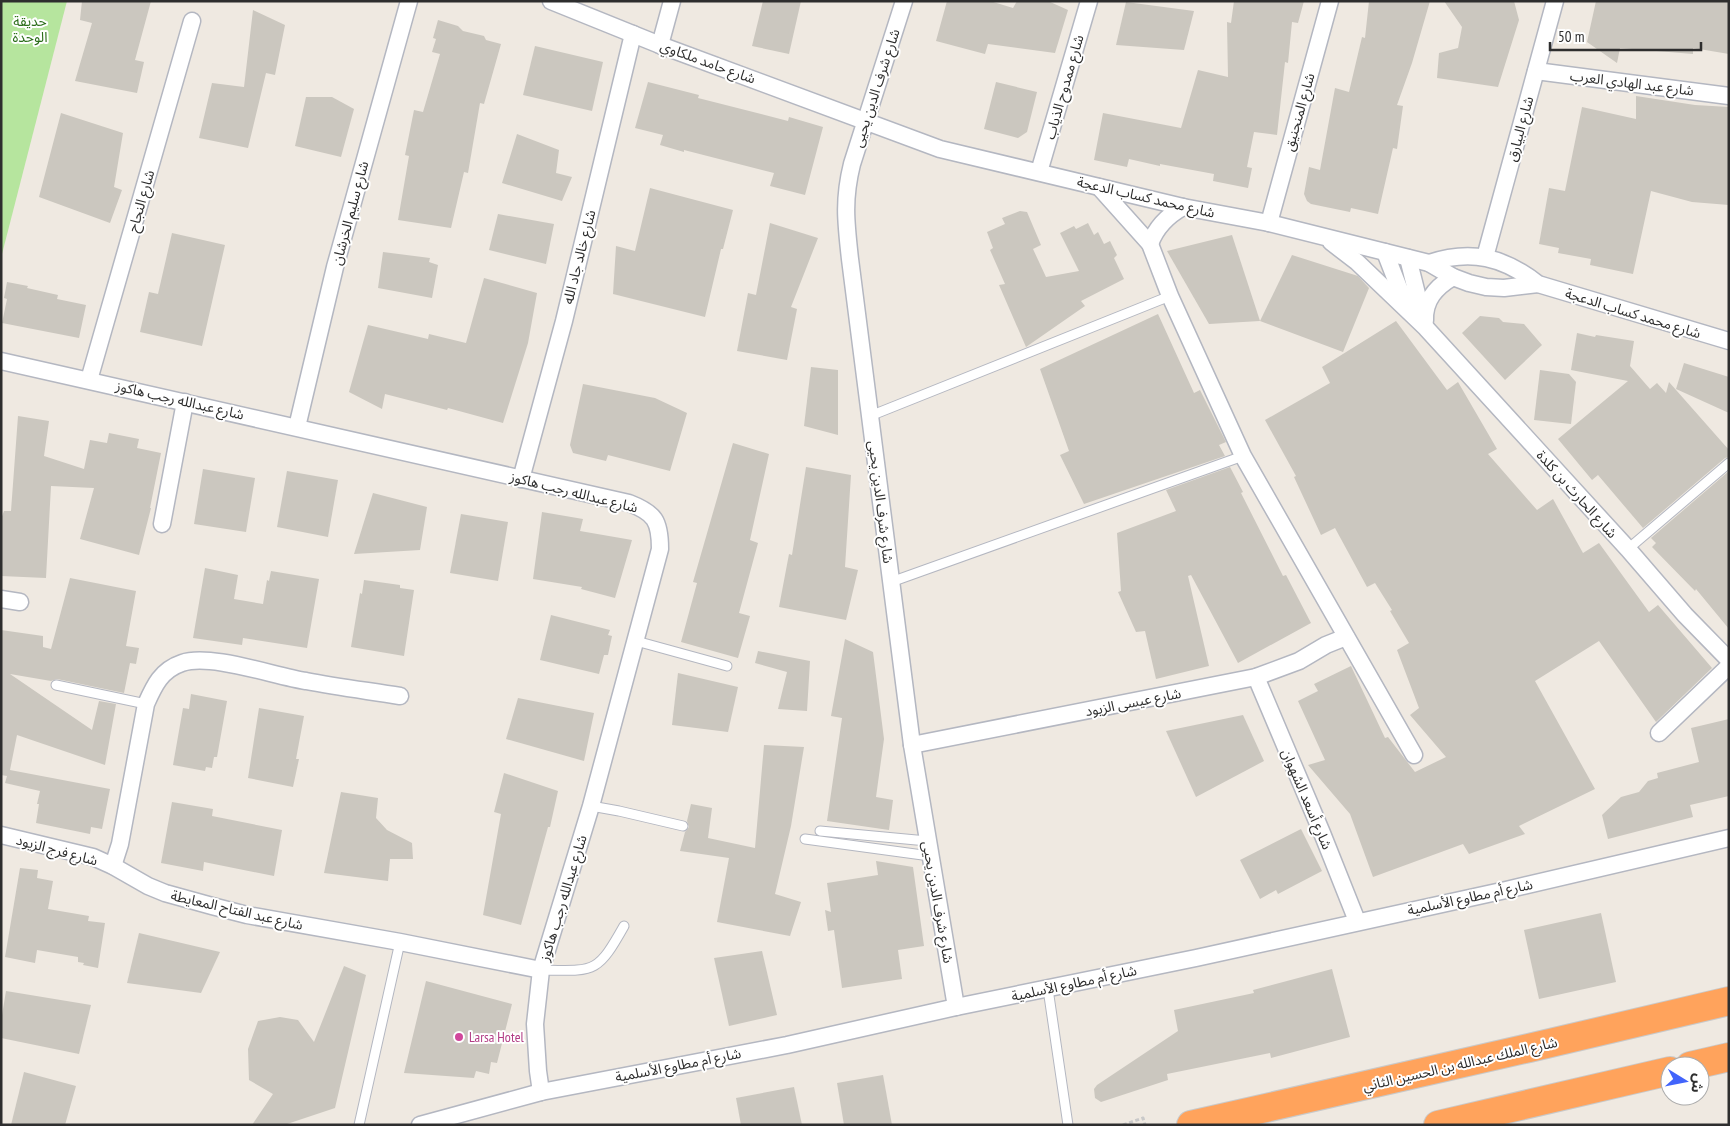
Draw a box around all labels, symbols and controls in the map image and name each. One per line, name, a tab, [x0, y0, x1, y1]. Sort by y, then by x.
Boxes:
park label: حديقة الوحدة	[13, 12, 47, 46]
scale bar	[1550, 20, 1701, 52]
street label: شارع شرف الدين يحيى	[848, 26, 906, 150]
text: 50 m	[1558, 27, 1584, 46]
street label: شارع ممدوح الذياب	[1040, 33, 1089, 142]
street label: شارع حامد ملكاوي	[657, 36, 758, 90]
street label: شارع عبد الهادي العرب	[1569, 66, 1695, 102]
street label: شارع المنجنيق	[1279, 71, 1321, 154]
street label: شارع البيارق	[1503, 94, 1539, 164]
street label: شارع سليم الخرشان	[327, 159, 374, 268]
street label: شارع النجاح	[124, 168, 160, 235]
street label: شارع محمد كساب الدعجة	[1075, 172, 1217, 224]
street label: شارع خالد جاد الله	[559, 208, 601, 307]
street label: شارع محمد كساب الدعجة	[1562, 284, 1703, 344]
street label: شارع عبدالله رجب هاكوز	[113, 376, 246, 425]
street label: شارع شرف الدين يحيى	[863, 440, 897, 565]
street label: شارع الحارث بن كلدة	[1531, 446, 1621, 543]
street label: شارع عبدالله رجب هاكوز	[507, 467, 640, 519]
street label: شارع عيسى الزيود	[1084, 684, 1183, 722]
street label: شارع أسعد الشهوان	[1276, 746, 1336, 853]
street label: شارع فرج الزيود	[14, 830, 100, 871]
street label: شارع عبدالله رجب هاكوز	[535, 833, 593, 965]
street label: شارع شرف الدين يحيى	[916, 840, 958, 965]
street label: شارع أم مطاوع الأسلمية	[1406, 875, 1535, 921]
street label: شارع عبد الفتاح المعايطة	[169, 886, 305, 936]
street label: شارع أم مطاوع الأسلمية	[1010, 961, 1139, 1007]
place label: Larsa Hotel	[469, 1028, 524, 1046]
marker: Larsa Hotel	[453, 1031, 465, 1043]
street label: شارع الملك عبدالله بن الحسين الثاني	[1361, 1033, 1560, 1097]
street label: شارع أم مطاوع الأسلمية	[614, 1044, 743, 1088]
north arrow	[1660, 1056, 1710, 1106]
text: ش	[1687, 1072, 1708, 1094]

